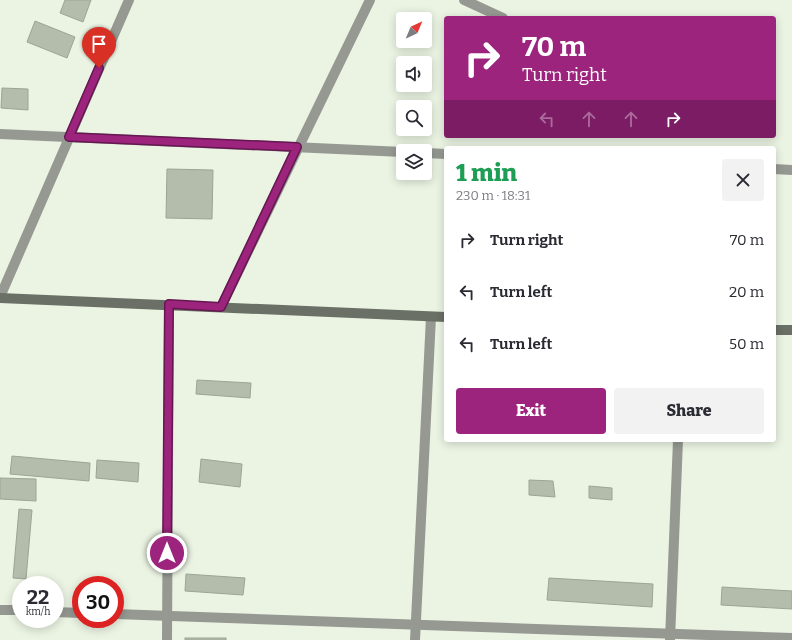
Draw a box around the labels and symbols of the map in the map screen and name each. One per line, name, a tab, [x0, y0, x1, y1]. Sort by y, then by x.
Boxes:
north arrow	[396, 12, 432, 48]
pin	[82, 27, 116, 68]
position arrow	[146, 532, 188, 574]
speed limit sign: 30	[72, 576, 124, 628]

